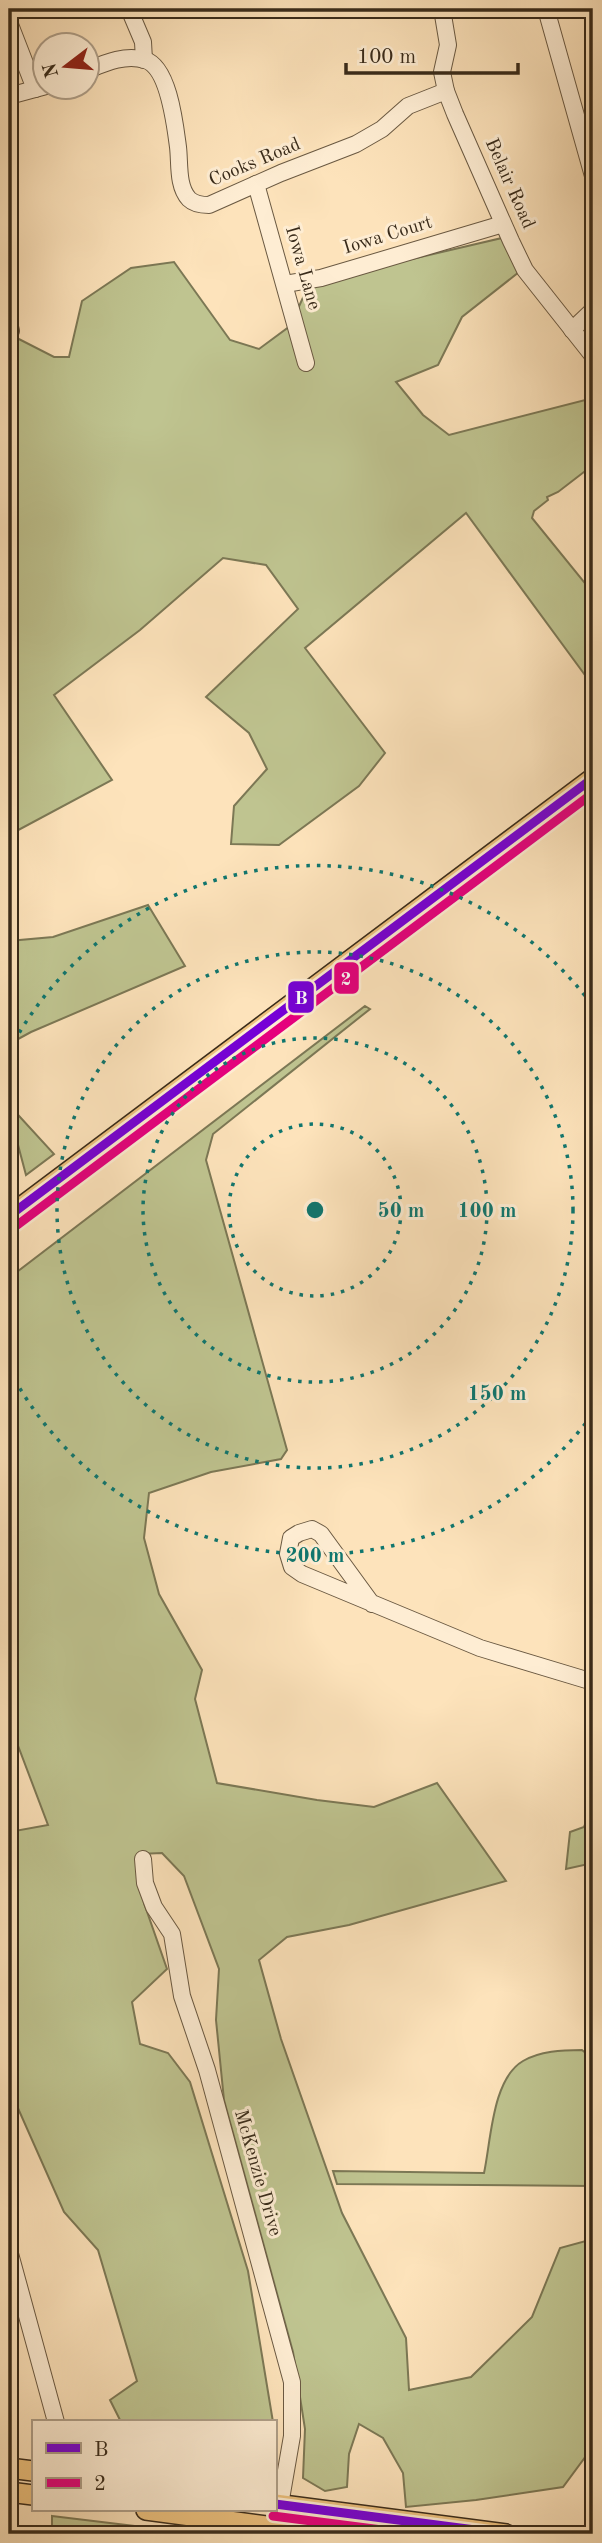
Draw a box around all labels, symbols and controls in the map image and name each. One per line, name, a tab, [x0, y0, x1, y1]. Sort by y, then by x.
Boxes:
north arrow	[32, 32, 102, 102]
scale bar	[346, 32, 518, 76]
text: 100 m	[357, 47, 416, 68]
text: N	[41, 60, 63, 80]
street label: Cooks Road	[206, 135, 304, 191]
street label: Belair Road	[481, 136, 537, 232]
street label: Iowa Court	[341, 213, 435, 259]
street label: Iowa Lane	[281, 224, 323, 312]
line badge: 2	[333, 961, 360, 995]
text: 2	[340, 971, 352, 990]
line badge: B	[287, 980, 315, 1014]
text: B	[294, 990, 308, 1009]
centre of rings	[303, 1198, 327, 1222]
text: 50 m	[377, 1201, 425, 1222]
text: 100 m	[457, 1201, 517, 1222]
text: 150 m	[467, 1384, 527, 1405]
text: 200 m	[285, 1546, 345, 1567]
street label: McKenzie Drive	[230, 2108, 284, 2238]
legend	[32, 2420, 276, 2512]
text: B	[94, 2440, 109, 2461]
text: 2	[94, 2474, 106, 2495]

